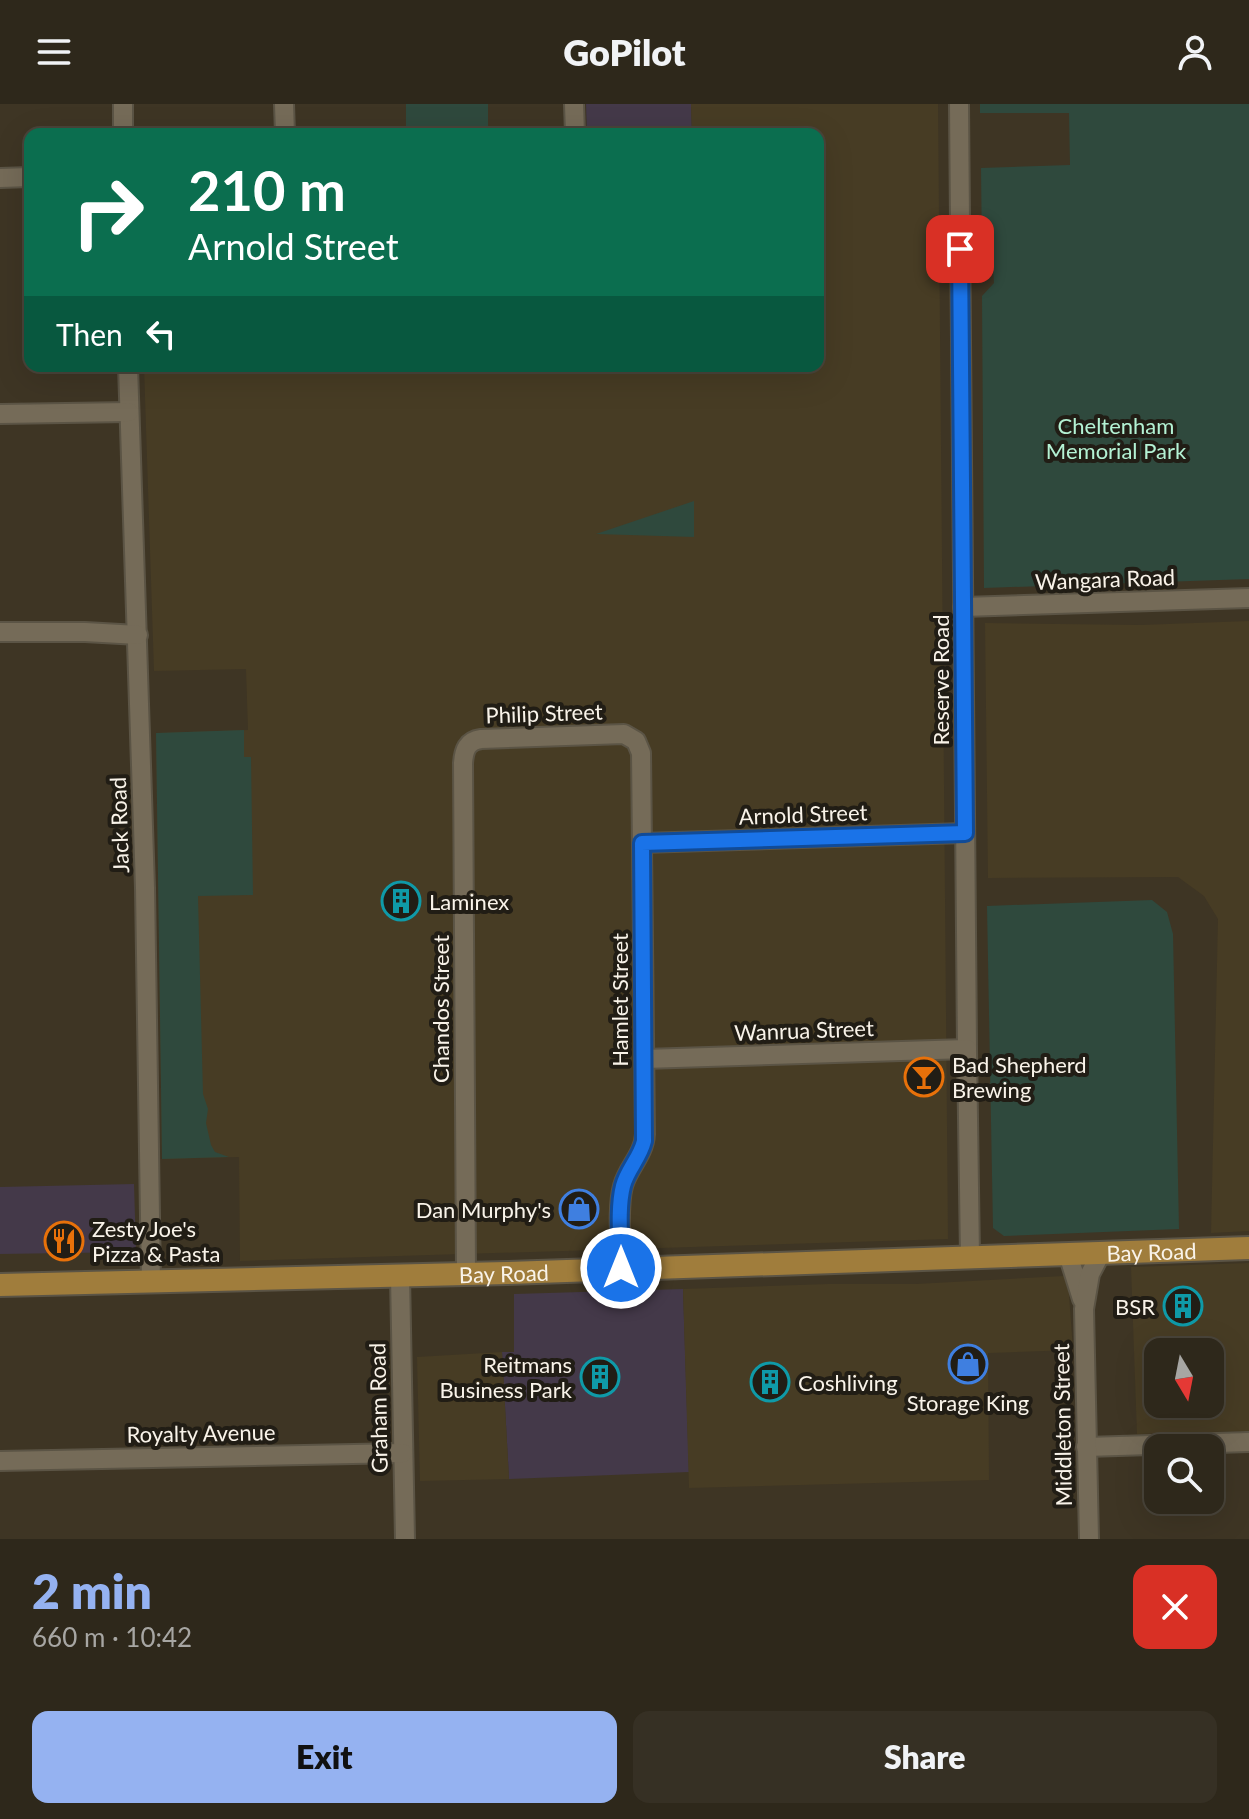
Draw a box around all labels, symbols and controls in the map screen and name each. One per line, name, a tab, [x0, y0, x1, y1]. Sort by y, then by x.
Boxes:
icon: menu	[32, 30, 76, 74]
text: GoPilot	[563, 30, 686, 74]
icon: person	[1173, 30, 1217, 74]
text: 210 m	[188, 156, 346, 223]
icon: right	[56, 160, 160, 264]
pin	[926, 215, 994, 283]
text: Arnold Street	[188, 224, 399, 268]
icon: arrive	[938, 227, 982, 271]
icon: left	[139, 312, 183, 356]
text: Then	[56, 316, 123, 352]
park label: Cheltenham Memorial Park	[1046, 412, 1187, 464]
street label: Wangara Road	[1034, 563, 1176, 595]
street label: Reserve Road	[927, 615, 954, 745]
street label: Philip Street	[485, 697, 603, 729]
street label: Jack Road	[104, 777, 134, 873]
street label: Arnold Street	[738, 798, 868, 830]
building icon: Laminex	[380, 880, 422, 922]
place label: Laminex	[429, 888, 509, 915]
street label: Hamlet Street	[606, 933, 633, 1067]
street label: Chandos Street	[427, 935, 454, 1083]
street label: Wanrua Street	[734, 1014, 874, 1046]
place label: Bad Shepherd Brewing	[952, 1051, 1087, 1103]
bar icon: Bad Shepherd Brewing	[903, 1056, 945, 1098]
shop icon: Dan Murphy's	[558, 1188, 600, 1230]
place label: Dan Murphy's	[416, 1196, 551, 1223]
place label: Zesty Joe's Pizza & Pasta	[92, 1215, 220, 1267]
restaurant icon: Zesty Joe's Pizza & Pasta	[43, 1220, 85, 1262]
position arrow	[579, 1226, 663, 1310]
street label: Bay Road	[1106, 1236, 1197, 1266]
street label: Bay Road	[459, 1258, 549, 1288]
building icon: BSR	[1162, 1285, 1204, 1327]
place label: BSR	[1115, 1293, 1155, 1320]
north arrow	[1144, 1338, 1224, 1418]
map controls	[1144, 1338, 1224, 1514]
street label: Graham Road	[363, 1343, 393, 1473]
shop icon: Storage King	[947, 1343, 989, 1385]
street label: Middleton Street	[1047, 1343, 1077, 1507]
place label: Reitmans Business Park	[439, 1351, 573, 1403]
building icon: Reitmans Business Park	[579, 1356, 621, 1398]
building icon: Coshliving	[749, 1361, 791, 1403]
place label: Coshliving	[798, 1369, 898, 1396]
place label: Storage King	[907, 1389, 1029, 1416]
street label: Royalty Avenue	[126, 1418, 276, 1448]
button: search	[1144, 1434, 1224, 1514]
text: 2 min	[32, 1562, 152, 1619]
button: close	[1133, 1565, 1217, 1649]
text: 660 m · 10:42	[32, 1621, 192, 1653]
button: Exit	[32, 1711, 617, 1803]
button: Share	[633, 1711, 1217, 1803]

